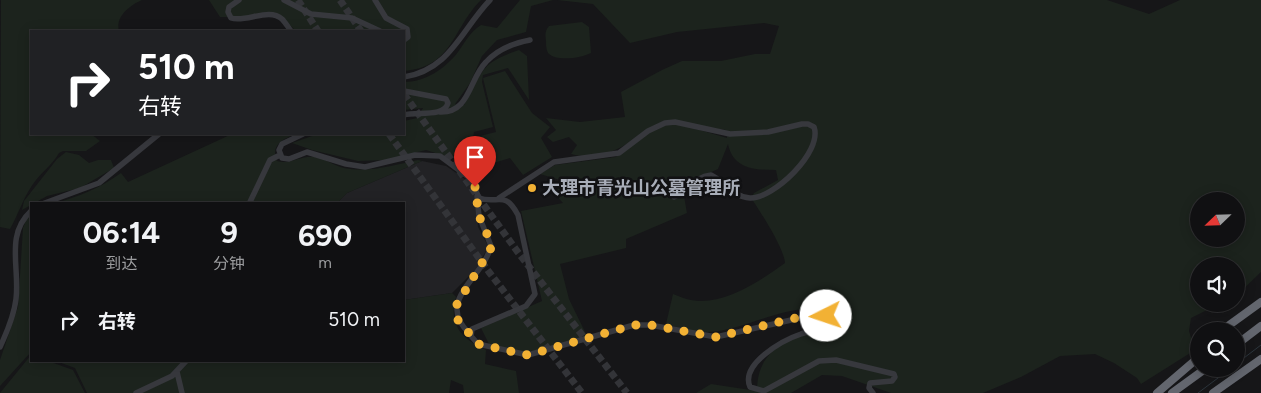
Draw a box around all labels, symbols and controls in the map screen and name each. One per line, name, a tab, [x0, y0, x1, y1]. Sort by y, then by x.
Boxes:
text: 510 m	[138, 46, 235, 88]
icon: right	[55, 50, 120, 115]
text: 右转	[138, 93, 182, 120]
pin	[454, 136, 496, 187]
icon: arrive	[461, 143, 489, 171]
place label: 大理市青光山公墓管理所	[542, 177, 740, 199]
marker: 大理市青光山公墓管理所	[526, 182, 538, 194]
north arrow	[1190, 192, 1245, 248]
map controls	[1190, 192, 1245, 377]
text: 06:14	[83, 214, 160, 251]
text: 9	[220, 214, 238, 251]
text: 690	[298, 217, 352, 254]
text: m	[318, 253, 332, 272]
text: 到达	[106, 254, 138, 273]
text: 分钟	[213, 254, 245, 273]
button: sound	[1190, 257, 1245, 312]
position arrow	[799, 289, 851, 341]
icon: right	[55, 306, 83, 334]
text: 510 m	[328, 308, 380, 331]
text: 右转	[98, 310, 136, 333]
button: search	[1190, 322, 1245, 377]

